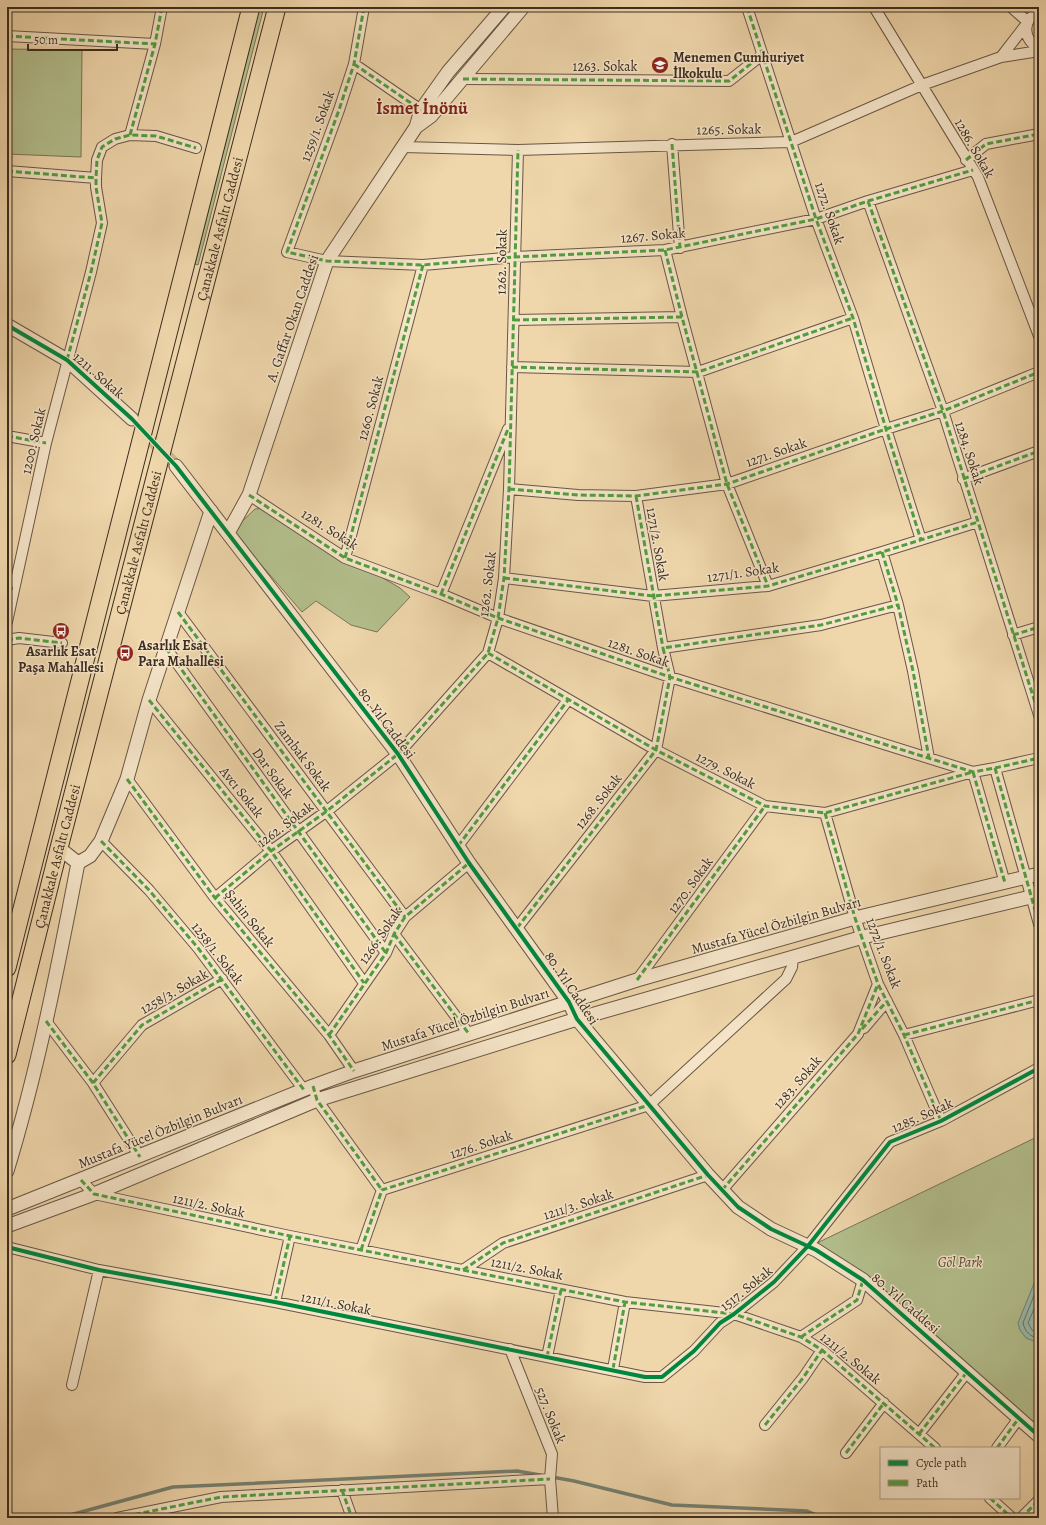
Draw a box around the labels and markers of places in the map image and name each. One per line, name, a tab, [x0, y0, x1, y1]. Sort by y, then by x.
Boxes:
place label: Menemen Cumhuriyet İlkokulu	[673, 48, 805, 83]
school or university icon: Menemen Cumhuriyet İlkokulu	[650, 55, 670, 75]
bus stop icon: Asarlık Esat Paşa Mahallesi	[51, 621, 71, 641]
place label: Asarlık Esat Para Mahallesi	[137, 636, 224, 671]
place label: Asarlık Esat Paşa Mahallesi	[18, 642, 104, 677]
bus stop icon: Asarlık Esat Para Mahallesi	[115, 643, 135, 663]

